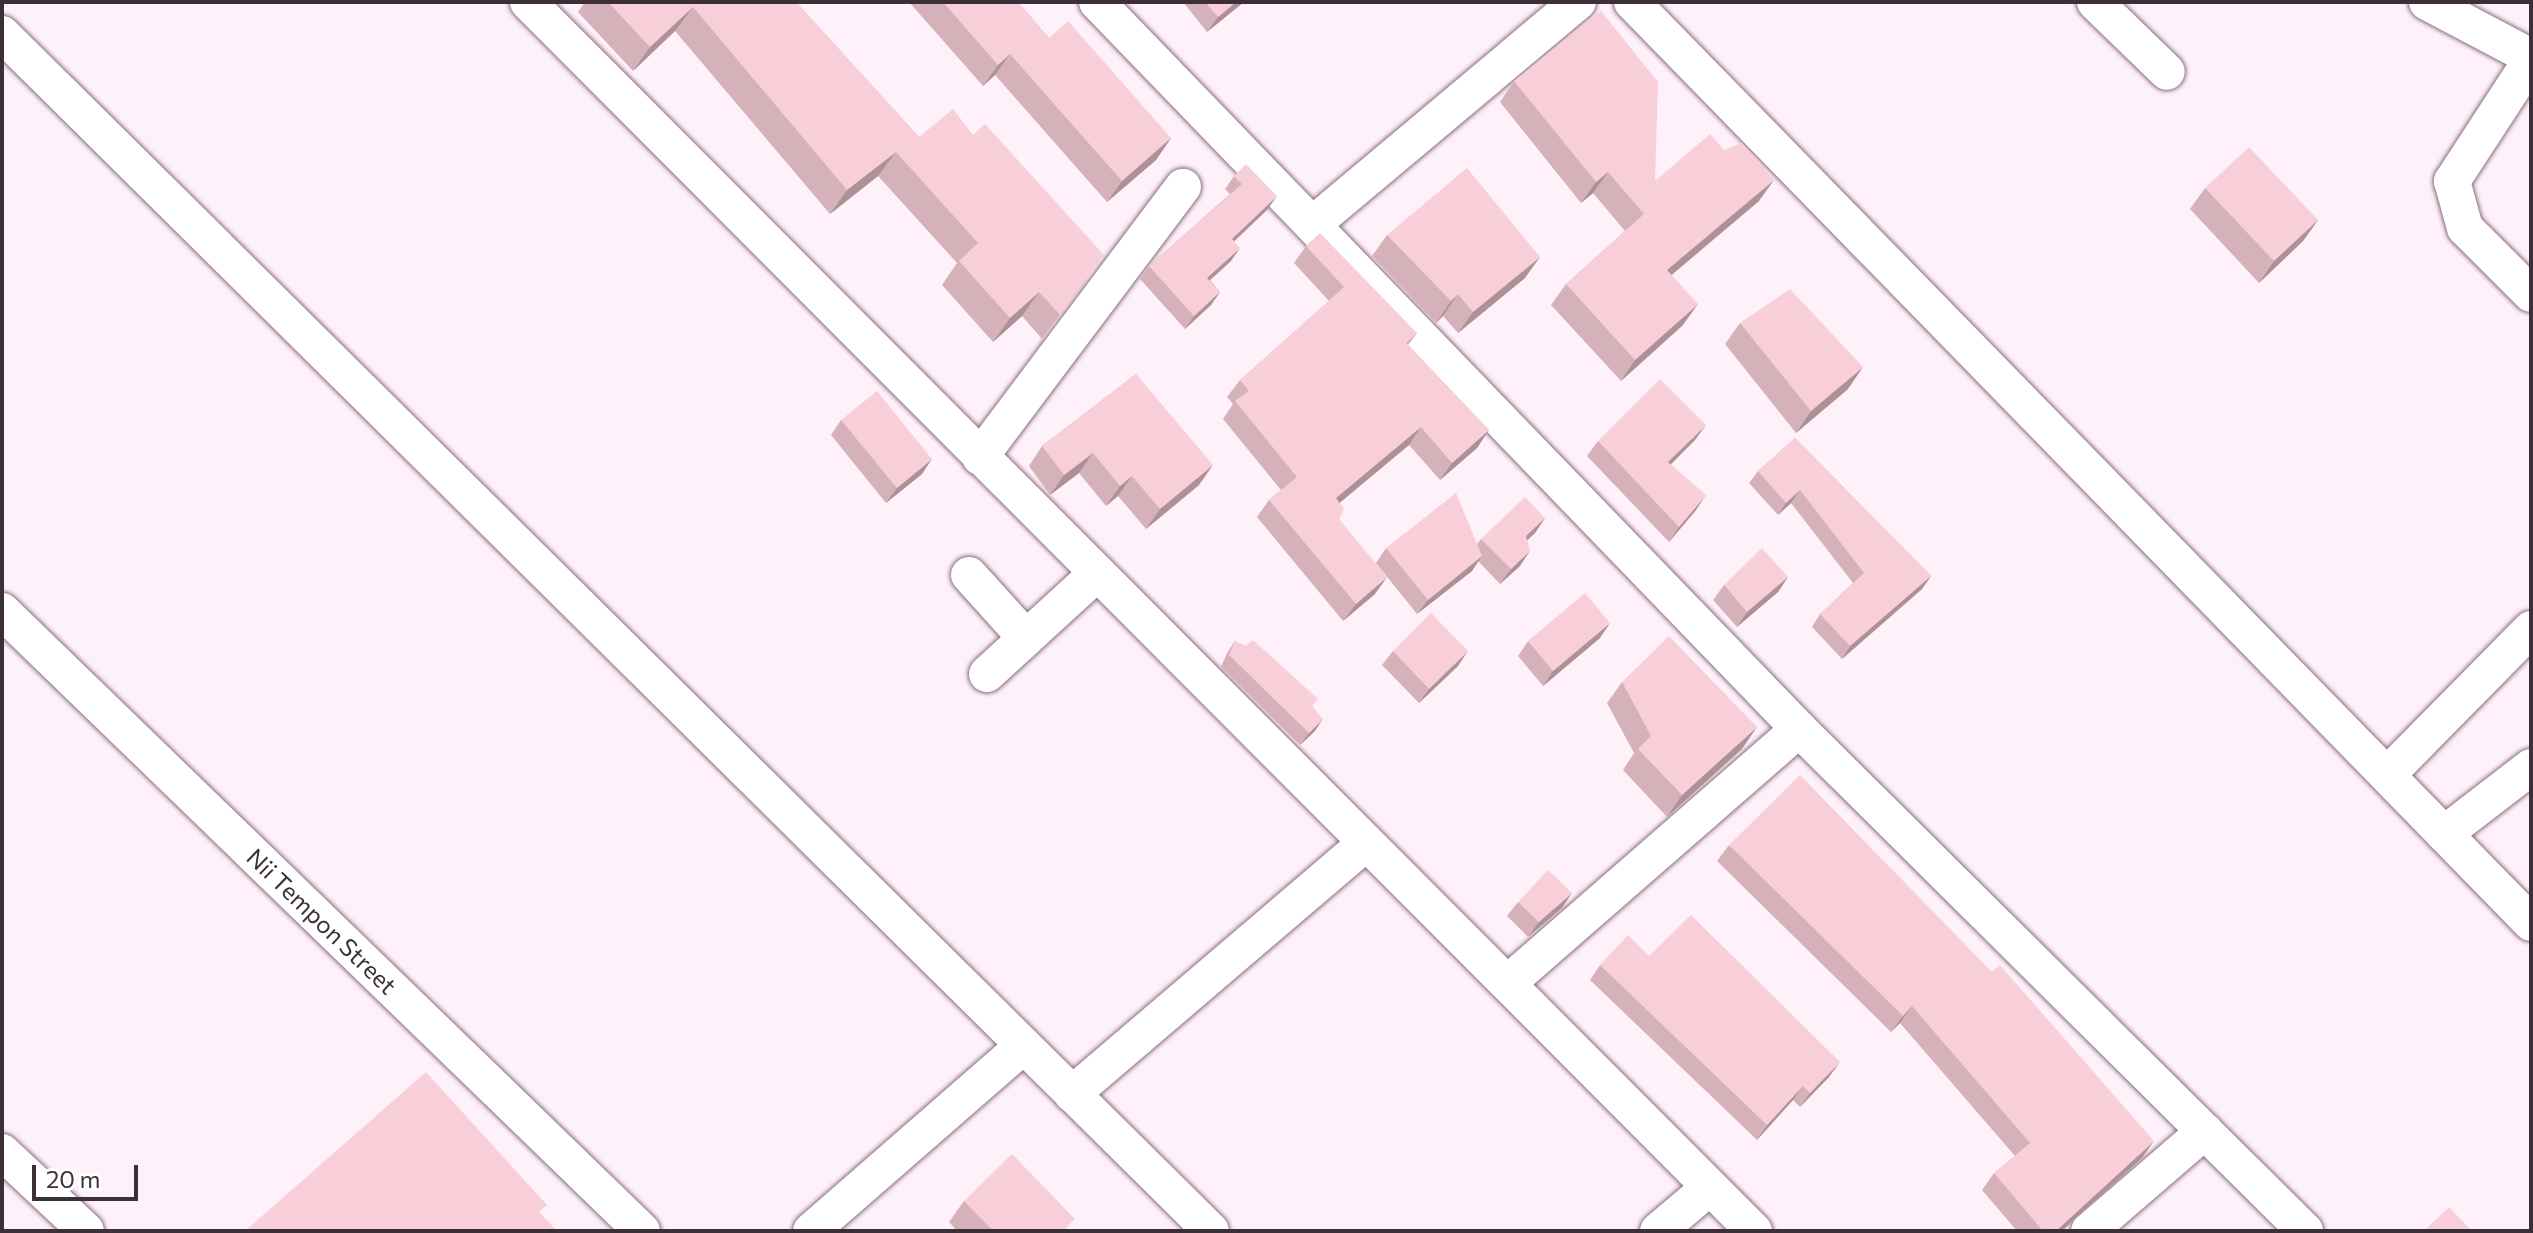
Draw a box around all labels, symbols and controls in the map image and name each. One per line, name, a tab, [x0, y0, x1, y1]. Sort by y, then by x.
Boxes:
street label: Nii Tempon Street	[241, 842, 403, 1000]
scale bar	[36, 1149, 142, 1199]
text: 20 m	[46, 1164, 100, 1193]

